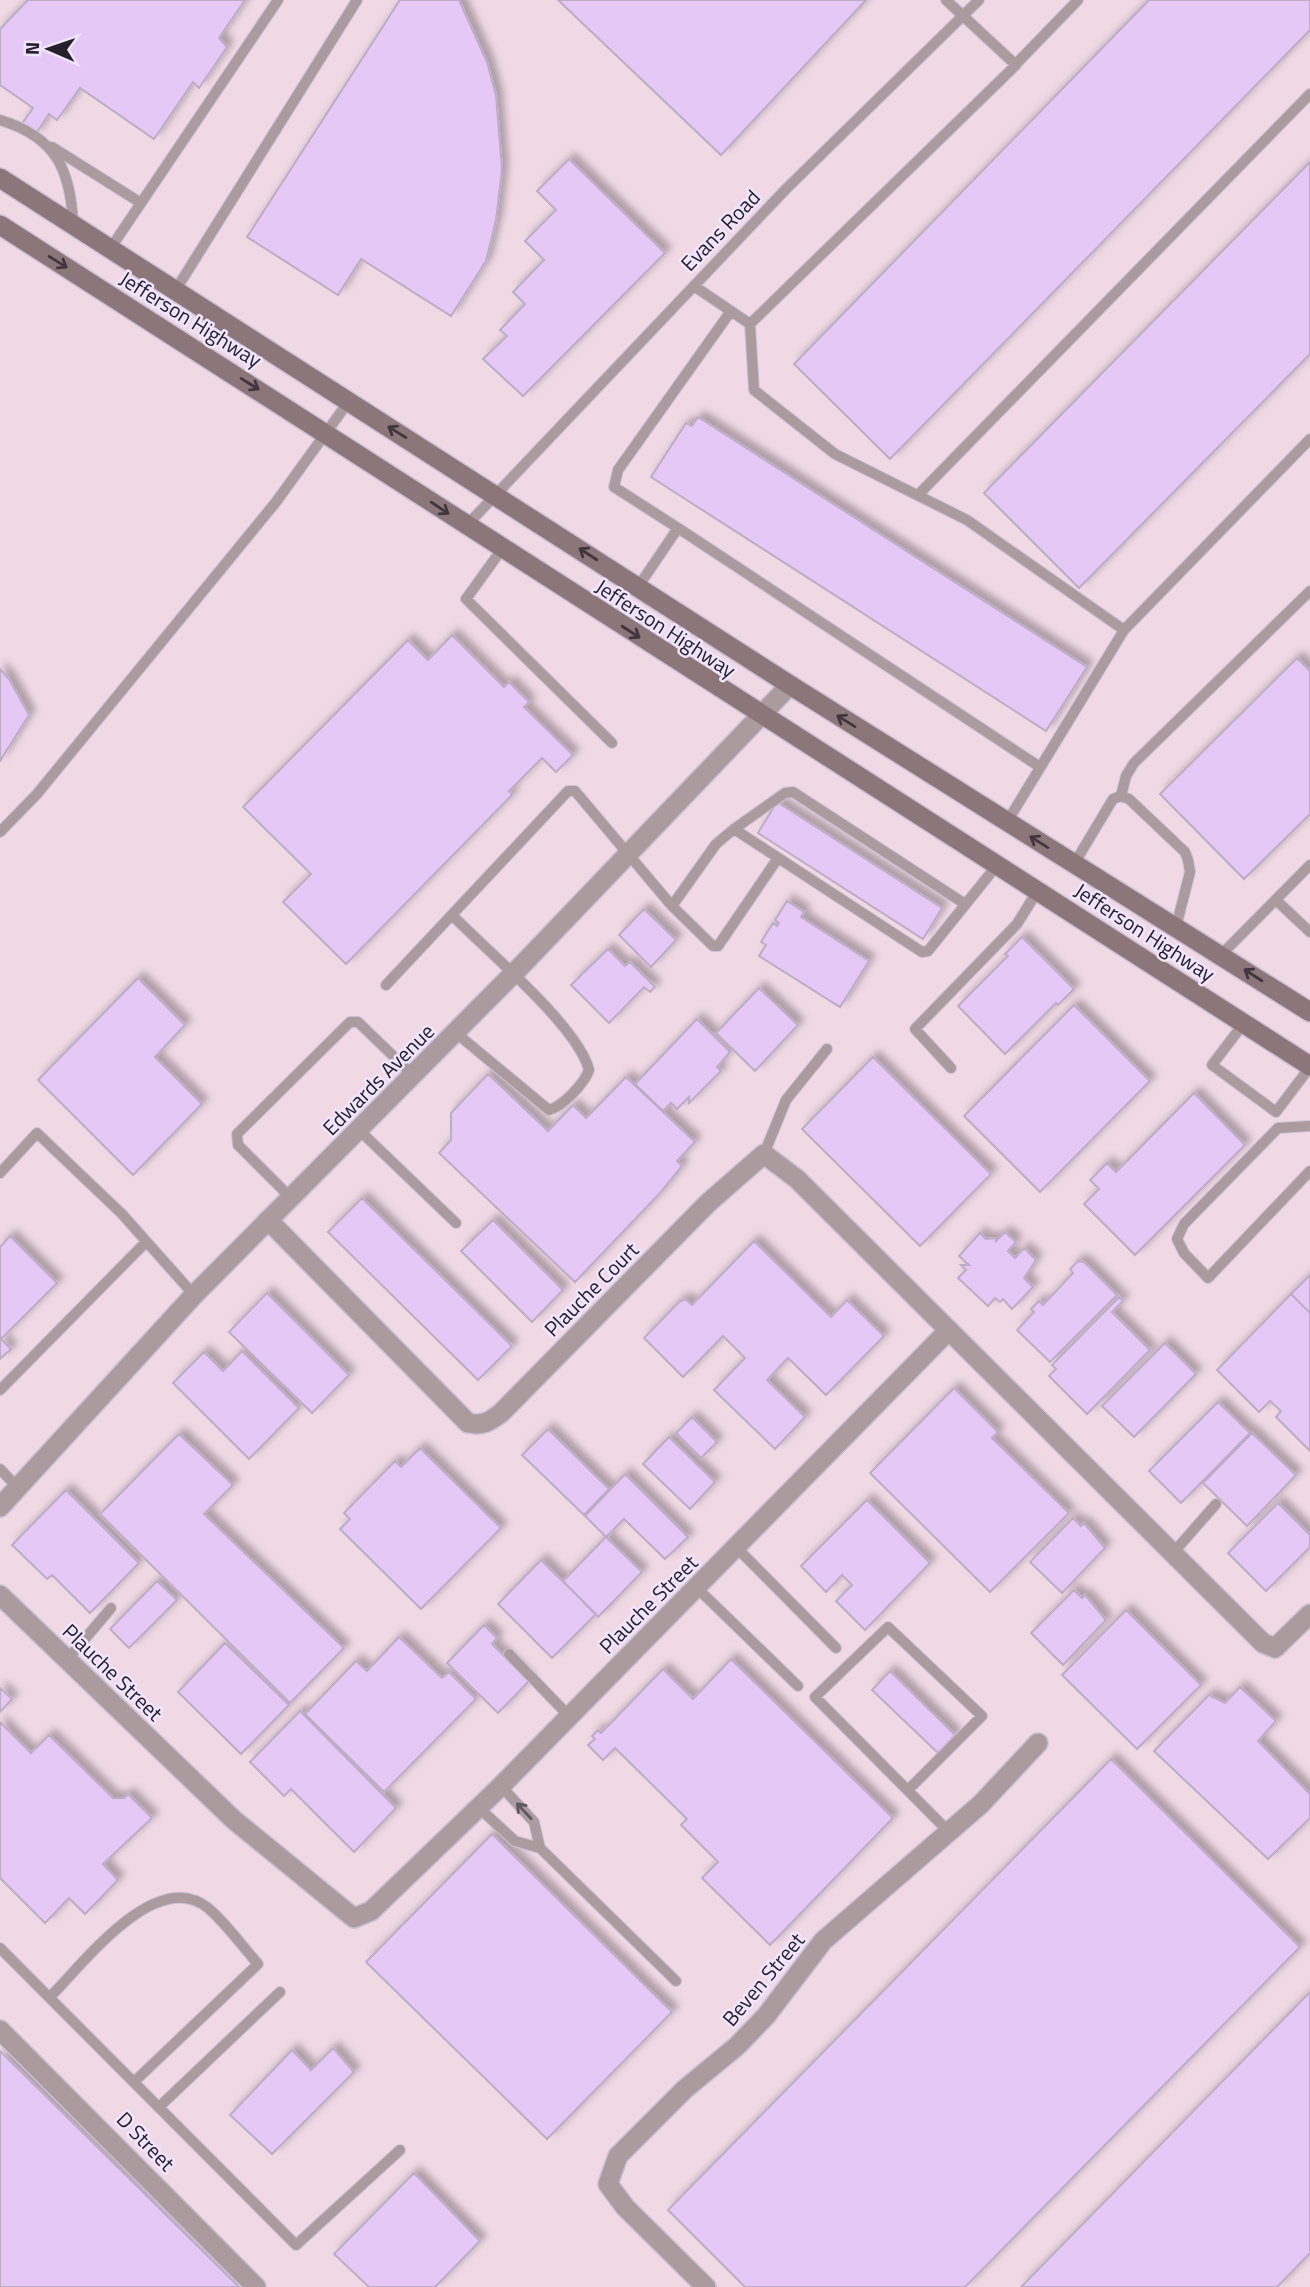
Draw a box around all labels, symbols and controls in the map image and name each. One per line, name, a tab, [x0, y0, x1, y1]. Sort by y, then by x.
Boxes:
north arrow	[14, 14, 84, 84]
text: N	[17, 41, 46, 55]
street label: Evans Road	[673, 182, 767, 278]
one-way arrow	[47, 255, 67, 269]
street label: Jefferson Highway	[114, 262, 268, 376]
one-way arrow	[239, 377, 259, 391]
one-way arrow	[388, 424, 407, 439]
one-way arrow	[430, 501, 449, 515]
one-way arrow	[579, 547, 599, 561]
street label: Jefferson Highway	[589, 570, 743, 686]
one-way arrow	[621, 624, 640, 639]
one-way arrow	[837, 713, 857, 727]
one-way arrow	[1029, 835, 1049, 849]
street label: Jefferson Highway	[1068, 874, 1222, 990]
one-way arrow	[1243, 968, 1263, 982]
street label: Edwards Avenue	[315, 1016, 441, 1142]
street label: Plauche Court	[536, 1234, 646, 1344]
street label: Plauche Street	[591, 1547, 705, 1661]
street label: Plauche Street	[56, 1616, 171, 1729]
one-way arrow	[516, 1802, 532, 1820]
street label: Beven Street	[714, 1925, 812, 2033]
street label: D Street	[109, 2104, 183, 2179]

